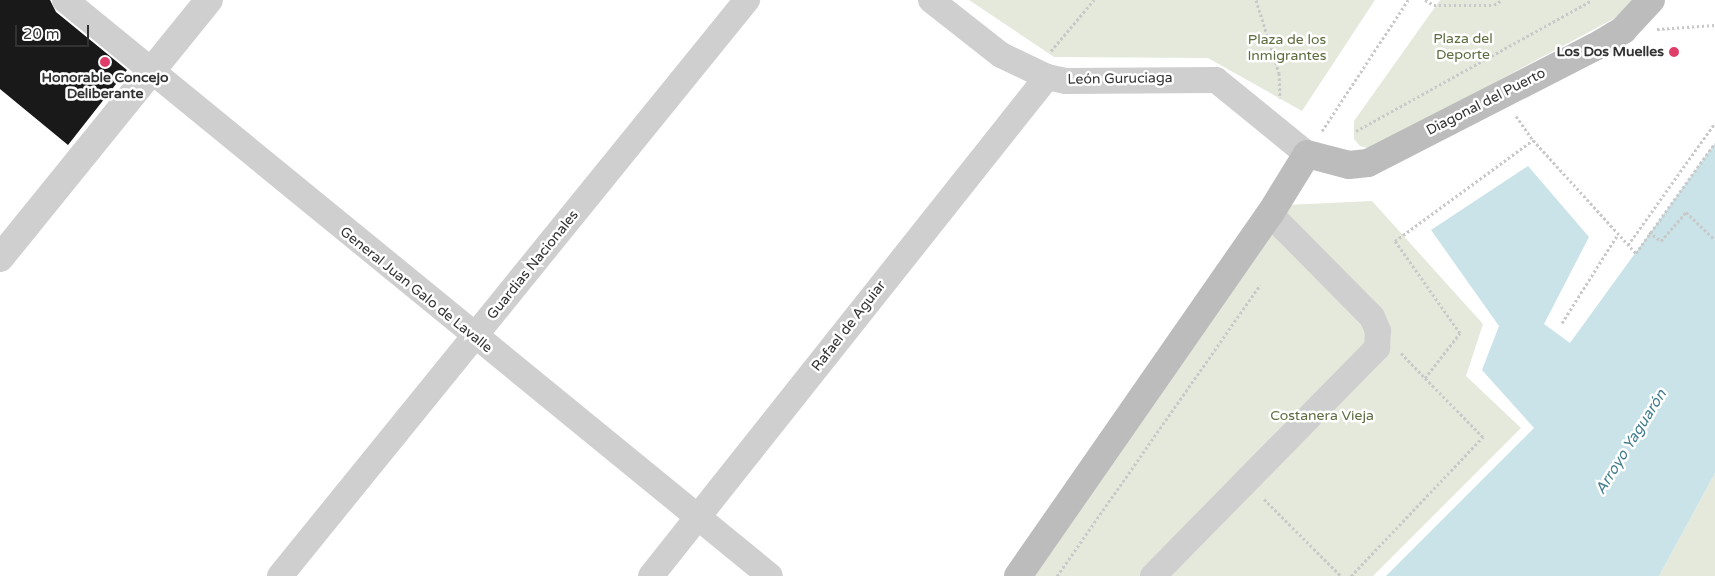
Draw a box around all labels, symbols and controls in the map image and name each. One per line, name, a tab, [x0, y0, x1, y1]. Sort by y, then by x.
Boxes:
scale bar	[18, 15, 91, 47]
text: 20 m	[23, 25, 60, 43]
park label: Plaza del Deporte	[1433, 31, 1493, 64]
park label: Plaza de los Inmigrantes	[1247, 32, 1327, 64]
place label: Los Dos Muelles	[1557, 44, 1664, 60]
marker: Los Dos Muelles	[1668, 46, 1680, 58]
marker: Honorable Concejo Deliberante	[99, 56, 111, 68]
street label: Diagonal del Puerto	[1424, 65, 1548, 139]
place label: Honorable Concejo Deliberante	[42, 70, 168, 102]
street label: León Guruciaga	[1067, 70, 1173, 88]
street label: Guardias Nacionales	[484, 207, 582, 323]
street label: General Juan Galo de Lavalle	[337, 223, 495, 357]
street label: Rafael de Aguiar	[808, 277, 890, 375]
water label: Arroyo Yaguarón	[1592, 386, 1670, 498]
park label: Costanera Vieja	[1270, 408, 1374, 424]

